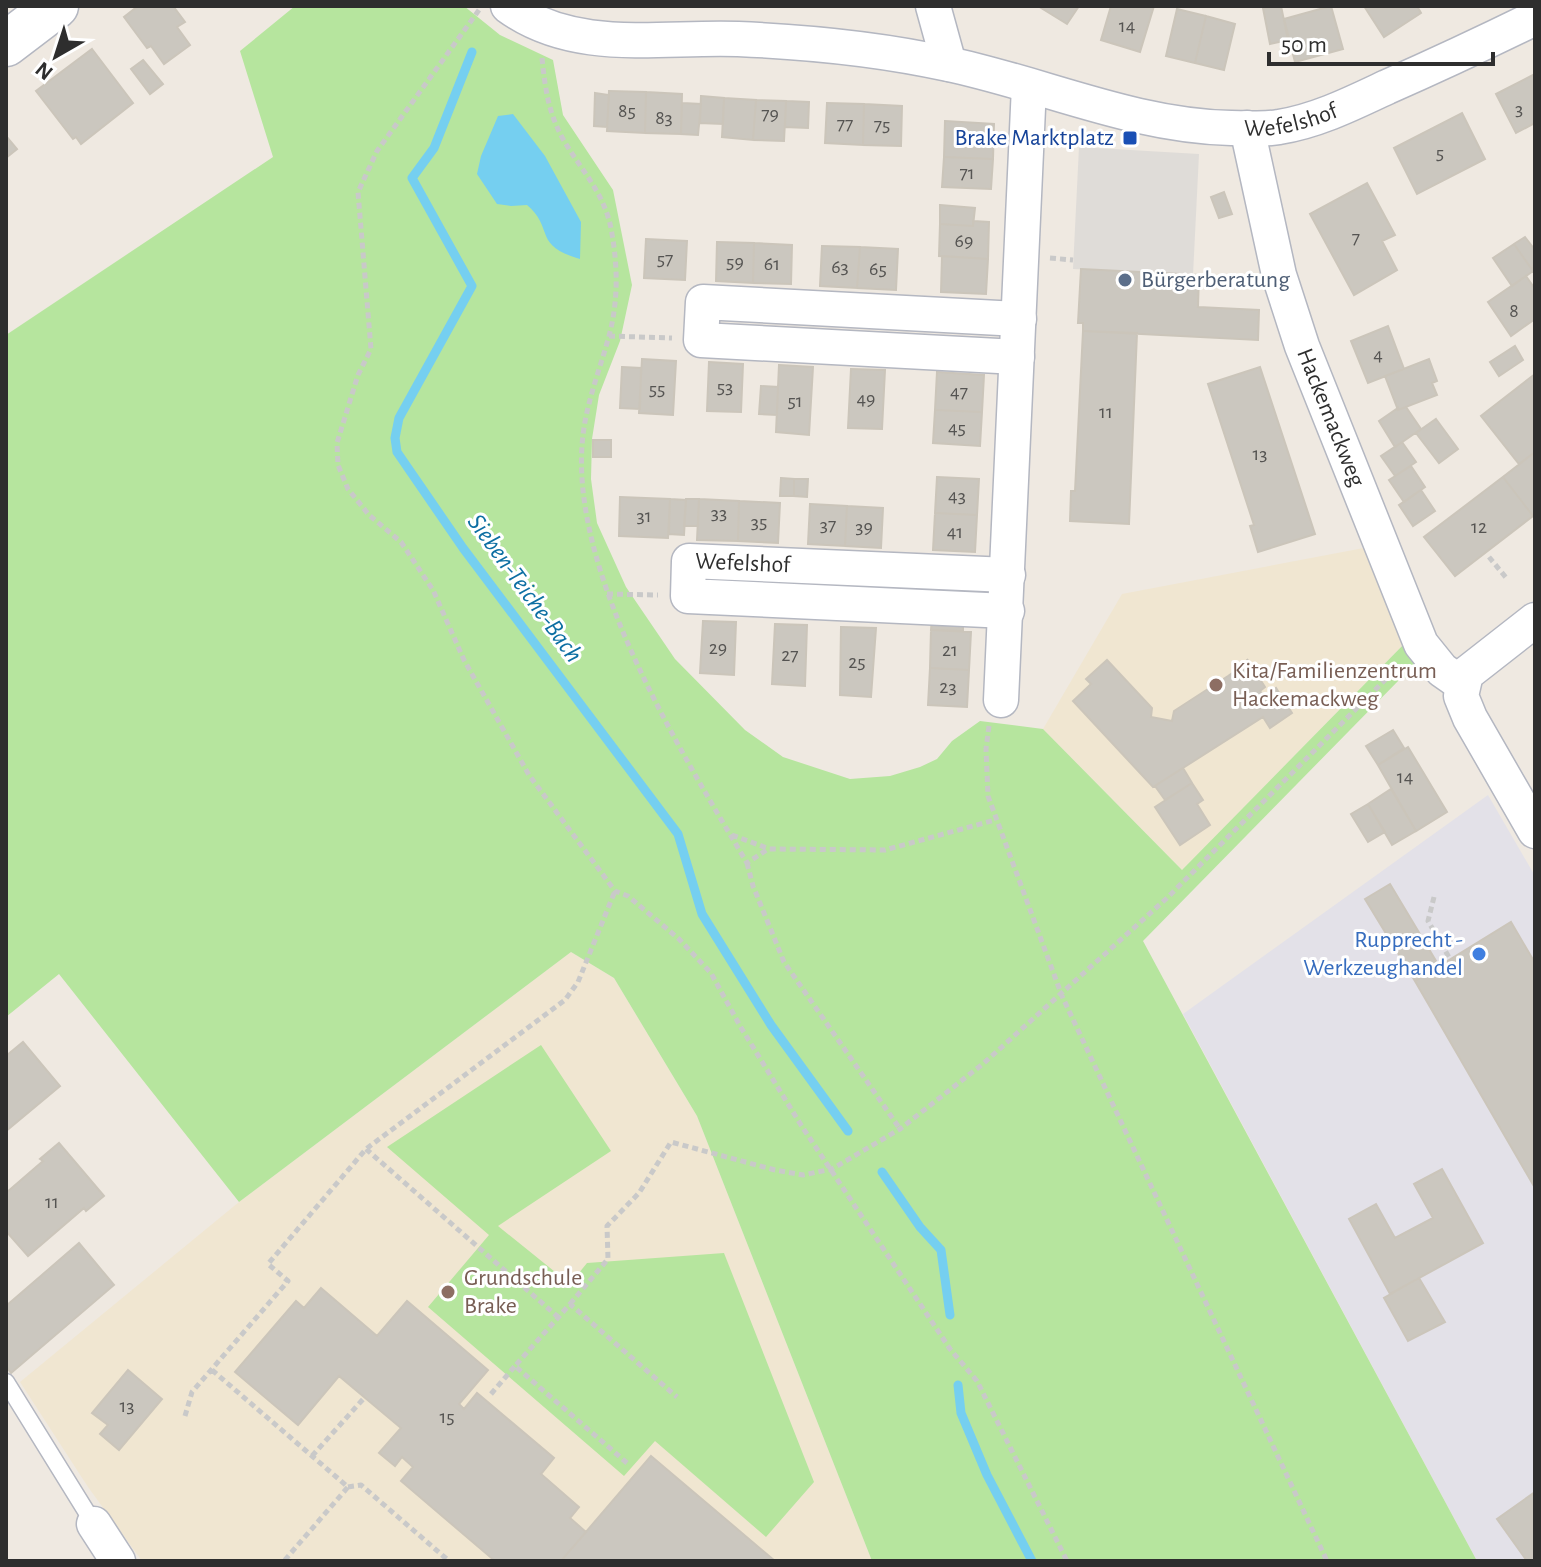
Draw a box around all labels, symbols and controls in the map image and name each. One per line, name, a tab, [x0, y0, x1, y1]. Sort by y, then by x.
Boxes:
north arrow	[16, 16, 96, 96]
house number: 14	[1119, 16, 1135, 36]
scale bar	[1269, 16, 1493, 66]
text: 50 m	[1281, 33, 1327, 57]
text: N	[31, 57, 57, 84]
street label: Wefelshof	[1244, 98, 1343, 141]
house number: 3	[1515, 99, 1523, 119]
house number: 85	[618, 101, 636, 121]
house number: 79	[761, 104, 779, 124]
house number: 83	[655, 108, 673, 128]
house number: 77	[837, 114, 853, 134]
house number: 75	[874, 115, 890, 135]
place label: Brake Marktplatz	[954, 126, 1114, 150]
marker: Brake Marktplatz	[1121, 129, 1139, 147]
house number: 5	[1436, 143, 1444, 163]
house number: 71	[959, 163, 975, 183]
house number: 7	[1352, 228, 1360, 248]
house number: 69	[955, 231, 973, 251]
house number: 57	[657, 249, 673, 269]
house number: 59	[726, 252, 744, 272]
house number: 61	[764, 254, 780, 274]
house number: 63	[831, 257, 849, 277]
house number: 65	[869, 259, 887, 279]
place label: Bürgerberatung	[1141, 268, 1290, 292]
marker: Bürgerberatung	[1116, 271, 1134, 289]
house number: 8	[1509, 301, 1519, 321]
street label: Hackemackweg	[1292, 345, 1369, 490]
house number: 4	[1373, 345, 1383, 365]
house number: 53	[717, 377, 733, 397]
house number: 55	[649, 379, 665, 399]
house number: 47	[950, 382, 968, 402]
house number: 49	[856, 389, 876, 409]
house number: 51	[787, 391, 803, 411]
house number: 11	[1099, 402, 1113, 422]
house number: 45	[948, 418, 966, 438]
house number: 13	[1252, 444, 1268, 464]
house number: 43	[948, 486, 966, 506]
house number: 33	[711, 503, 727, 523]
house number: 31	[636, 506, 652, 526]
water label: Sieben-Teiche-Bach	[463, 509, 587, 667]
house number: 35	[751, 512, 767, 532]
house number: 37	[820, 515, 836, 535]
house number: 39	[855, 517, 873, 537]
house number: 12	[1471, 517, 1487, 537]
house number: 41	[947, 522, 963, 542]
street label: Wefelshof	[694, 549, 792, 578]
house number: 29	[709, 638, 727, 658]
house number: 21	[942, 640, 958, 660]
house number: 27	[781, 645, 799, 665]
house number: 25	[848, 652, 866, 672]
place label: Kita/Familienzentrum Hackemackweg	[1232, 659, 1437, 711]
marker: Kita/Familienzentrum Hackemackweg	[1207, 676, 1225, 694]
house number: 23	[939, 677, 957, 697]
house number: 14	[1397, 767, 1413, 787]
place label: Rupprecht - Werkzeughandel	[1303, 928, 1463, 980]
marker: Rupprecht - Werkzeughandel	[1470, 945, 1488, 963]
house number: 11	[45, 1192, 59, 1212]
place label: Grundschule Brake	[464, 1266, 582, 1318]
marker: Grundschule Brake	[439, 1283, 457, 1301]
house number: 13	[119, 1396, 135, 1416]
house number: 15	[439, 1407, 455, 1427]

